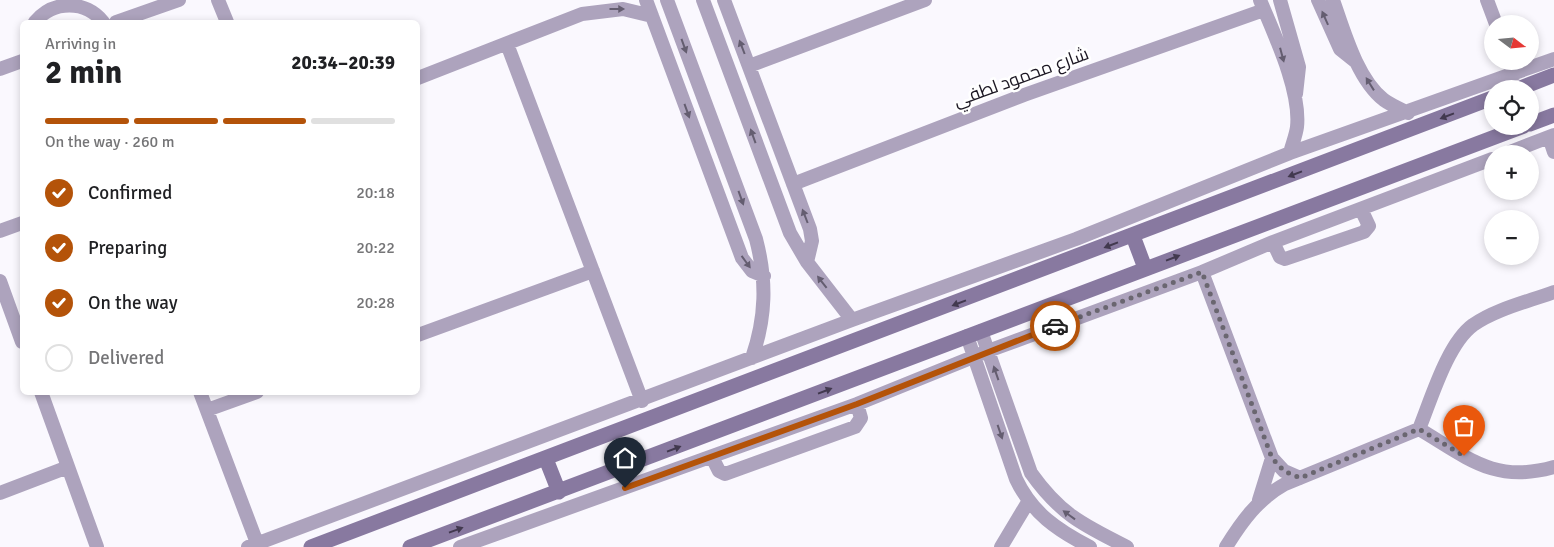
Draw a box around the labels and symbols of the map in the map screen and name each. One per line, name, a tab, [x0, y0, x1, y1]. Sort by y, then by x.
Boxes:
one-way arrow	[609, 5, 625, 13]
one-way arrow	[1321, 11, 1329, 25]
north arrow	[1484, 15, 1539, 70]
one-way arrow	[680, 39, 688, 54]
one-way arrow	[738, 39, 746, 54]
street label: شارع محمود لطفي	[950, 42, 1093, 114]
one-way arrow	[1278, 48, 1286, 63]
one-way arrow	[1365, 77, 1375, 90]
one-way arrow	[683, 104, 691, 119]
one-way arrow	[1439, 112, 1454, 120]
one-way arrow	[749, 128, 756, 143]
one-way arrow	[1287, 170, 1302, 178]
one-way arrow	[737, 191, 745, 206]
one-way arrow	[801, 208, 808, 223]
one-way arrow	[1103, 241, 1118, 249]
one-way arrow	[1166, 253, 1180, 261]
one-way arrow	[741, 255, 751, 269]
one-way arrow	[817, 276, 828, 289]
one-way arrow	[952, 299, 966, 307]
courier	[1030, 301, 1080, 351]
one-way arrow	[992, 366, 999, 381]
one-way arrow	[818, 387, 833, 394]
pin	[1443, 405, 1485, 456]
one-way arrow	[996, 425, 1004, 440]
pin	[604, 437, 646, 488]
one-way arrow	[667, 445, 682, 453]
one-way arrow	[1062, 510, 1076, 520]
one-way arrow	[449, 526, 464, 534]

